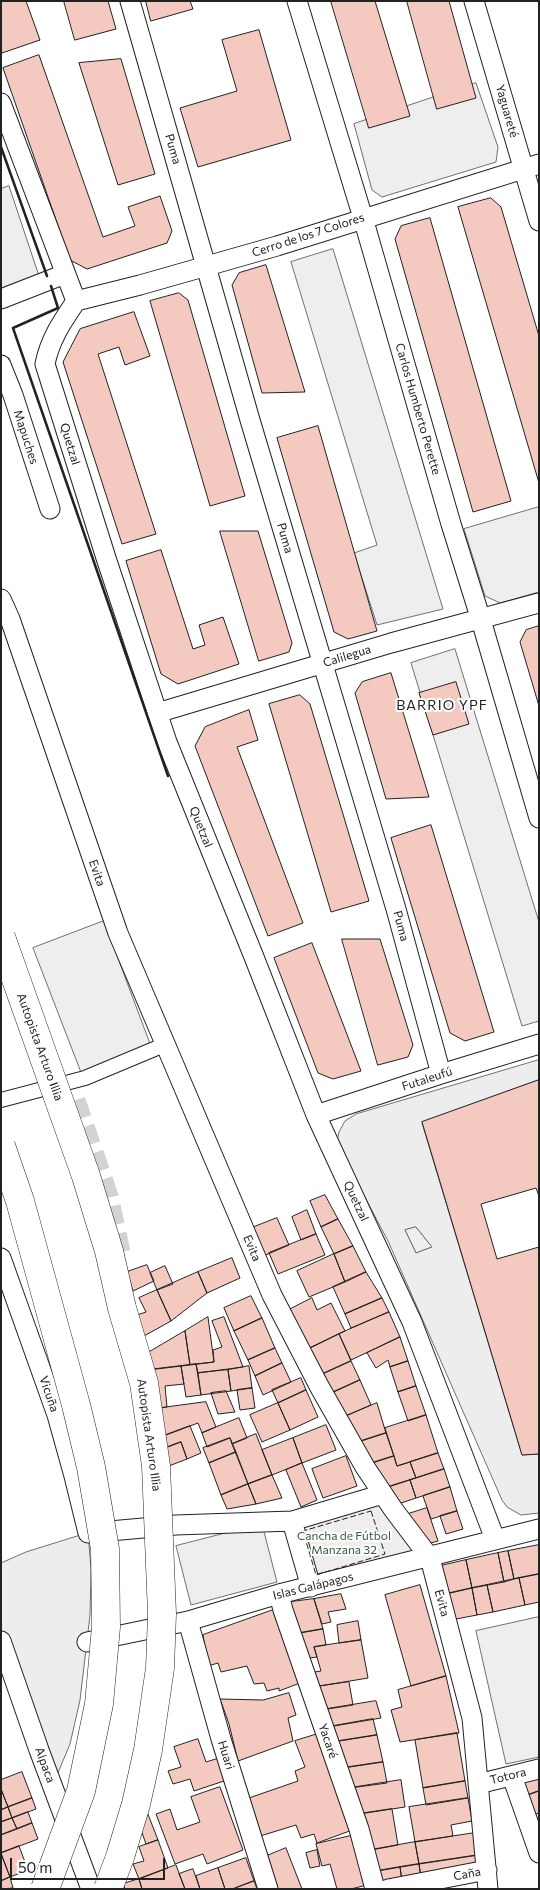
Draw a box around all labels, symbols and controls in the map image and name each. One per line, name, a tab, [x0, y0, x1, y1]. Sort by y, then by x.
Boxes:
street label: Yaguareté	[493, 83, 521, 139]
street label: Puma	[162, 132, 184, 166]
street label: Cerro de los 7 Colores	[250, 210, 366, 260]
street label: Carlos Humberto Perette	[392, 341, 444, 477]
street label: Mapuches	[10, 408, 42, 466]
street label: Quetzal	[57, 421, 83, 467]
street label: Puma	[274, 521, 296, 555]
street label: Calilegua	[321, 642, 373, 670]
district label: BARRIO YPF	[395, 697, 489, 713]
street label: Quetzal	[186, 804, 216, 850]
street label: Evita	[86, 858, 108, 888]
street label: Puma	[390, 909, 412, 943]
street label: Autopista Arturo Illia	[14, 991, 66, 1103]
street label: Futaleufú	[400, 1064, 454, 1094]
street label: Quetzal	[340, 1178, 372, 1224]
street label: Evita	[240, 1233, 264, 1263]
street label: Vicuña	[36, 1374, 62, 1414]
street label: Autopista Arturo Illia	[134, 1378, 164, 1492]
park label: Cancha de Fútbol Manzana 32	[297, 1529, 391, 1557]
street label: Islas Galápagos	[271, 1569, 355, 1603]
street label: Evita	[432, 1588, 452, 1618]
street label: Yacaré	[315, 1722, 341, 1760]
street label: Huari	[215, 1739, 237, 1771]
street label: Alpaca	[32, 1745, 58, 1785]
street label: Totora	[488, 1765, 528, 1787]
scale bar	[12, 1848, 168, 1880]
text: 50 m	[18, 1858, 52, 1876]
street label: Caña	[452, 1864, 482, 1884]

